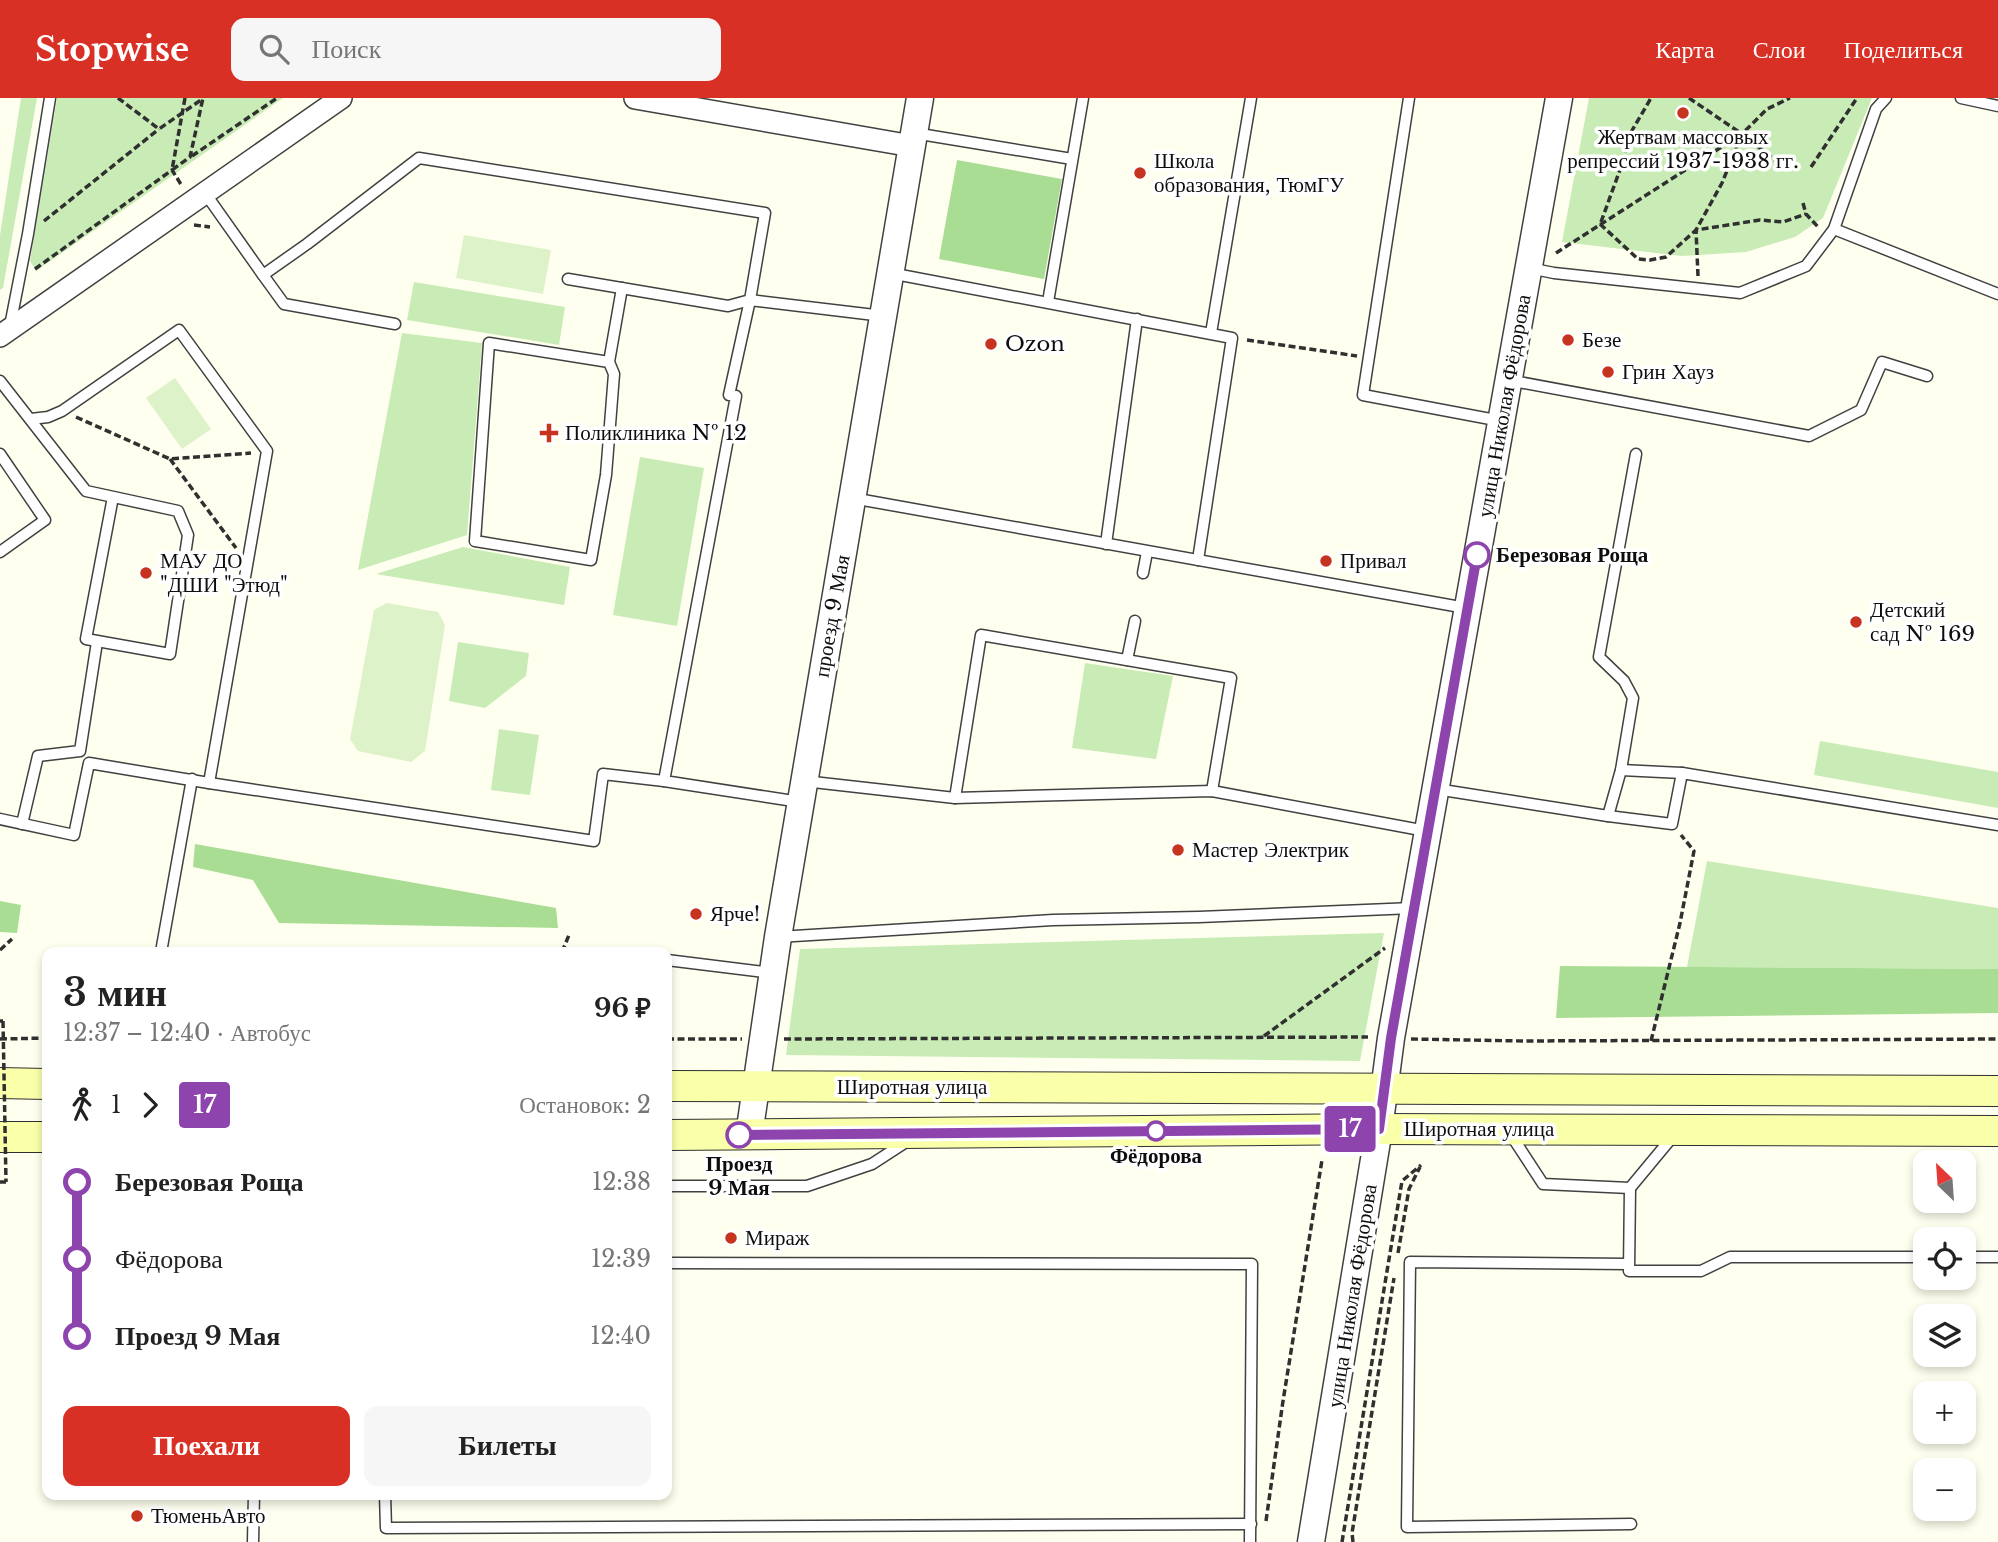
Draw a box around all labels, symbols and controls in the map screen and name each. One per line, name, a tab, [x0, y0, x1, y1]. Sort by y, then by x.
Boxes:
search box	[231, 18, 721, 81]
text: Stopwise	[35, 29, 189, 70]
icon: search	[255, 30, 293, 68]
text: Поиск	[311, 33, 381, 65]
text: Карта	[1655, 35, 1715, 64]
text: Слои	[1753, 35, 1806, 64]
text: Поделиться	[1844, 35, 1963, 64]
marker: Жертвам массовых репрессий 1937-1938 гг.	[1675, 105, 1691, 121]
place label: Жертвам массовых репрессий 1937-1938 гг.	[1567, 124, 1799, 174]
place label: Школа образования, ТюмГУ	[1154, 148, 1344, 198]
marker: Школа образования, ТюмГУ	[1132, 165, 1148, 181]
street label: улица Николая Фёдорова	[1472, 292, 1537, 520]
place label: Безе	[1582, 327, 1621, 353]
place label: Ozon	[1005, 331, 1065, 357]
marker: Безе	[1560, 332, 1576, 348]
marker: Ozon	[983, 336, 999, 352]
place label: Грин Хауз	[1622, 359, 1714, 385]
marker: Грин Хауз	[1600, 364, 1616, 380]
place label: Поликлиника № 12	[565, 420, 747, 446]
marker: Поликлиника № 12	[539, 423, 559, 443]
marker: Березовая Роща	[1464, 542, 1490, 568]
place label: Березовая Роща	[1496, 542, 1649, 568]
place label: МАУ ДО "ДШИ "Этюд"	[160, 548, 288, 598]
place label: Привал	[1340, 548, 1407, 574]
street label: проезд 9 Мая	[808, 552, 856, 679]
marker: Привал	[1318, 553, 1334, 569]
marker: МАУ ДО "ДШИ "Этюд"	[138, 565, 154, 581]
place label: Детский сад № 169	[1870, 597, 1975, 647]
marker: Детский сад № 169	[1848, 614, 1864, 630]
place label: Мастер Электрик	[1192, 837, 1350, 863]
marker: Мастер Электрик	[1170, 842, 1186, 858]
place label: Ярче!	[710, 901, 760, 927]
marker: Ярче!	[688, 906, 704, 922]
text: 3 мин	[63, 969, 167, 1016]
text: 96 ₽	[594, 992, 651, 1024]
text: 12:37 – 12:40 · Автобус	[63, 1019, 311, 1047]
street label: Широтная улица	[837, 1074, 988, 1100]
icon: walk	[63, 1086, 101, 1124]
icon: forward	[131, 1086, 169, 1124]
text: 17	[193, 1090, 216, 1119]
text: 1	[111, 1091, 121, 1119]
text: Остановок: 2	[519, 1091, 651, 1119]
line badge: 17	[1318, 1106, 1382, 1152]
text: 17	[1339, 1114, 1361, 1143]
street label: Широтная улица	[1404, 1116, 1555, 1142]
marker: Фёдорова	[1146, 1121, 1166, 1141]
marker: Проезд 9 Мая	[726, 1122, 752, 1148]
place label: Фёдорова	[1110, 1143, 1202, 1169]
north arrow	[1913, 1150, 1976, 1213]
map controls	[1913, 1150, 1976, 1521]
place label: Проезд 9 Мая	[706, 1151, 773, 1201]
text: Березовая Роща	[115, 1166, 304, 1198]
text: 12:38	[592, 1168, 651, 1196]
street label: улица Николая Фёдорова	[1321, 1182, 1383, 1410]
place label: Мираж	[745, 1225, 810, 1251]
button: locate	[1913, 1227, 1976, 1290]
marker: Мираж	[723, 1230, 739, 1246]
text: Фёдорова	[115, 1243, 223, 1275]
text: 12:39	[591, 1245, 651, 1273]
button: layers	[1913, 1304, 1976, 1367]
text: Проезд 9 Мая	[115, 1320, 280, 1352]
text: 12:40	[590, 1322, 651, 1350]
button: +	[1913, 1381, 1976, 1444]
button: Поехали	[63, 1406, 350, 1486]
button: Билеты	[364, 1406, 651, 1486]
button: −	[1913, 1458, 1976, 1521]
place label: ТюменьАвто	[151, 1503, 266, 1529]
marker: ТюменьАвто	[129, 1508, 145, 1524]

